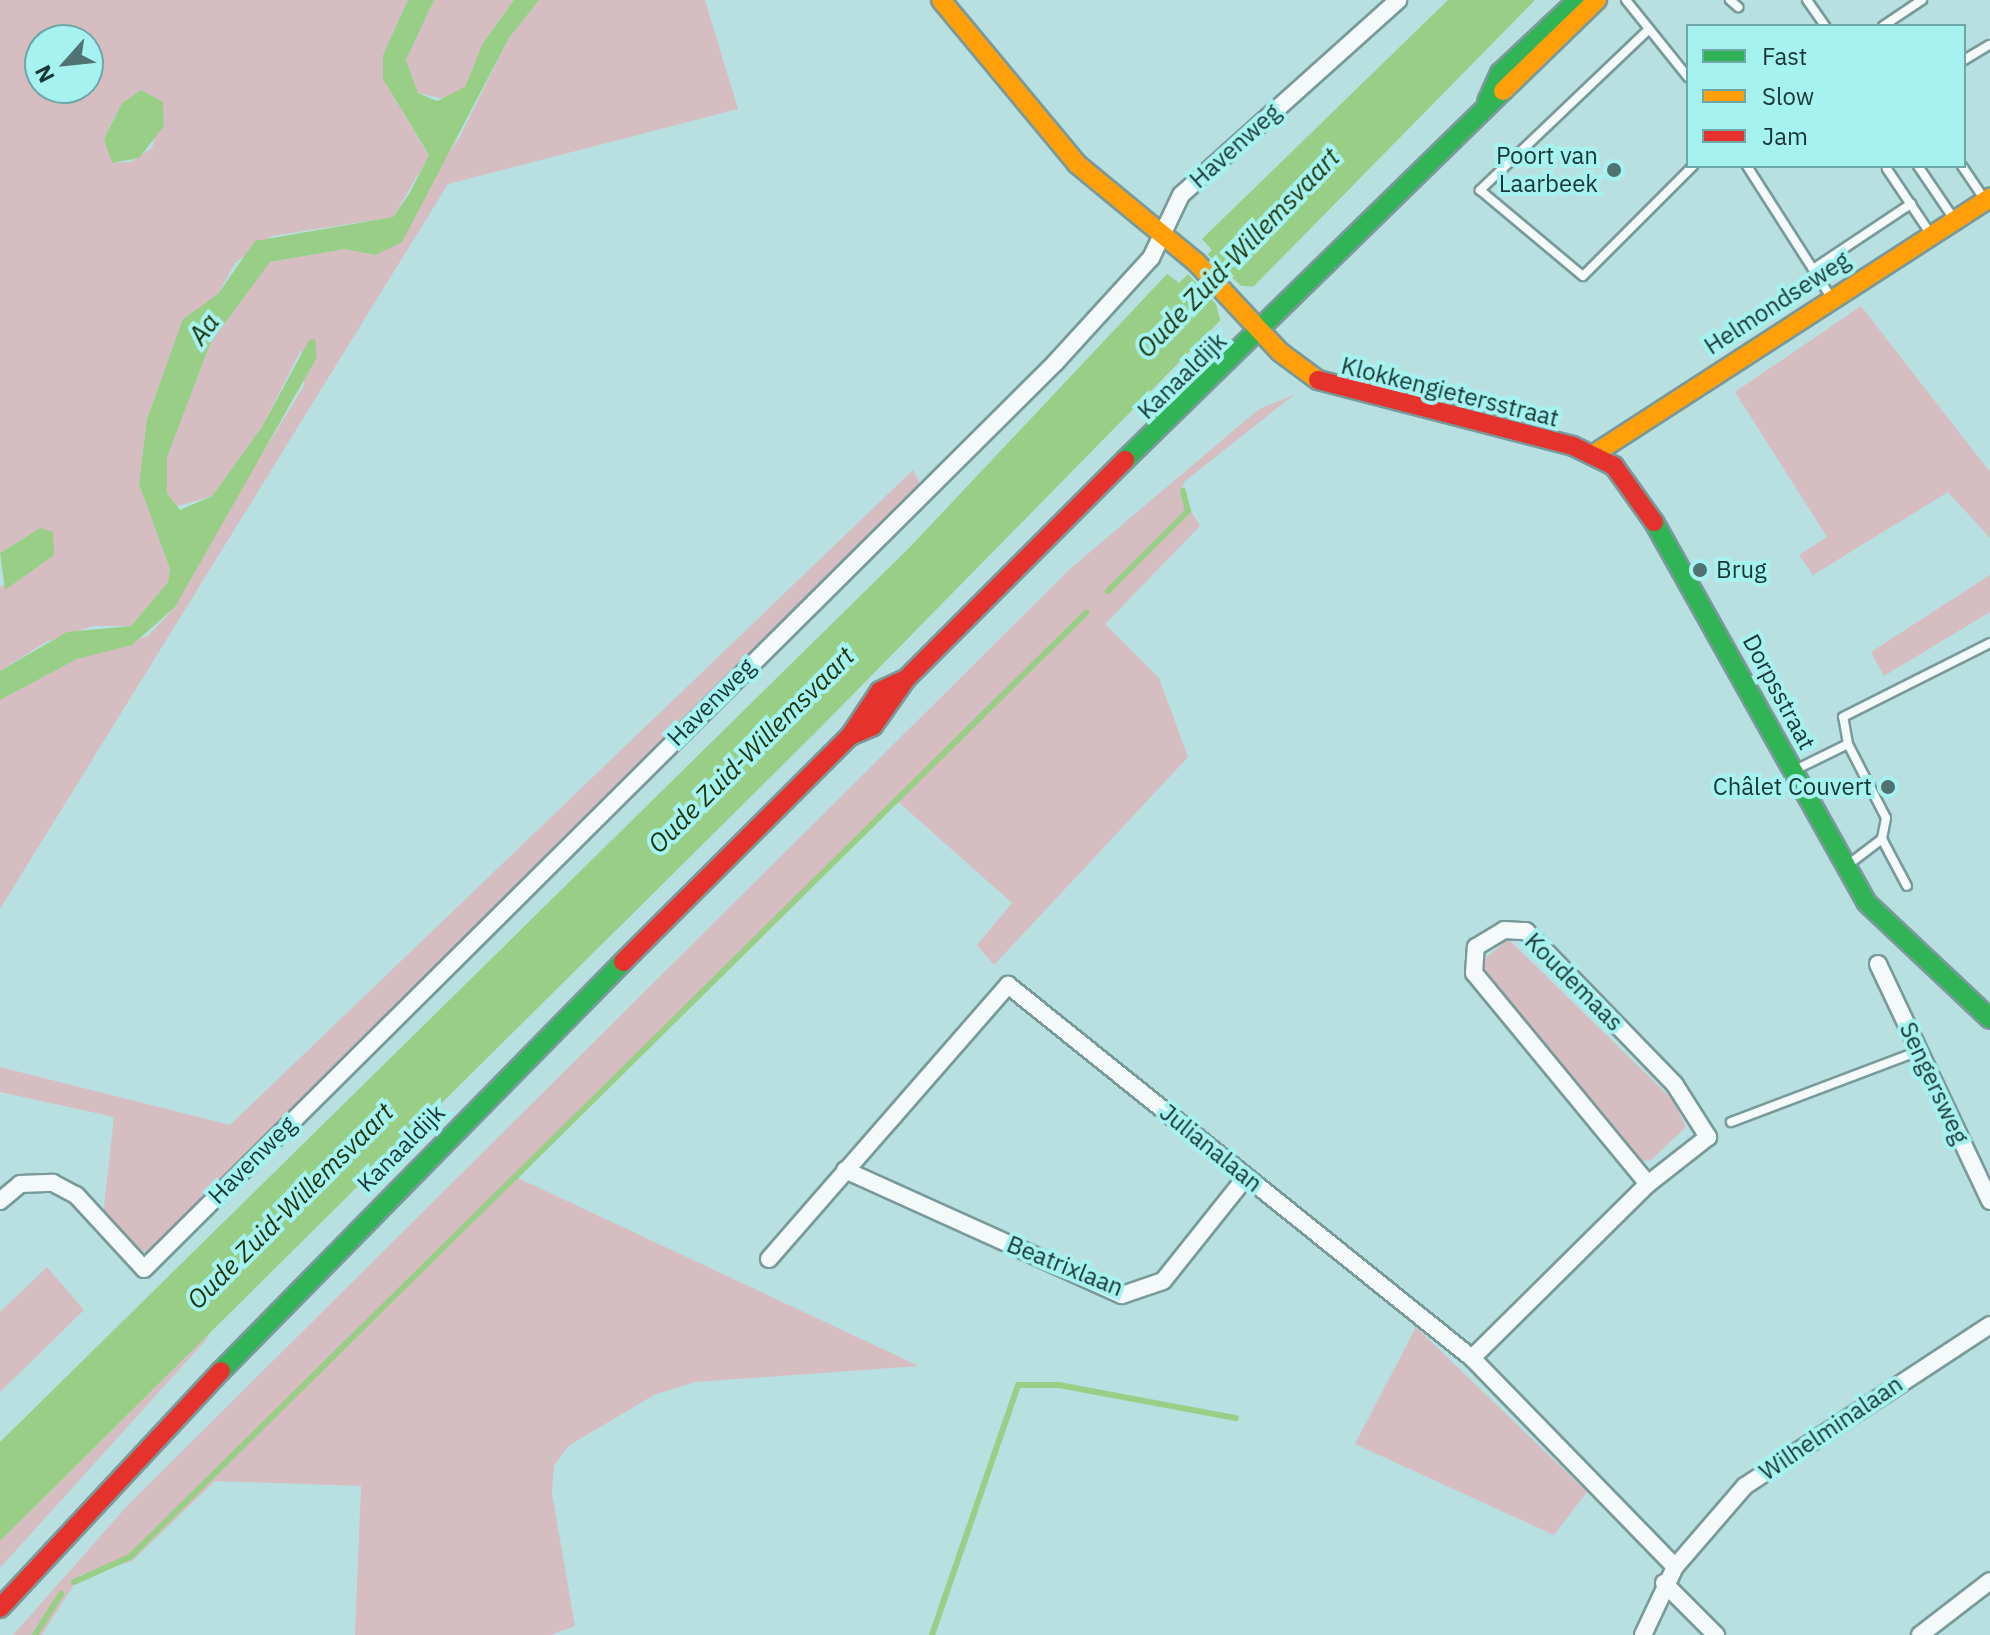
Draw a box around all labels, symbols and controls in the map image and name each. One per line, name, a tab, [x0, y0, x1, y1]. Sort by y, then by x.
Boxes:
north arrow	[24, 24, 104, 104]
legend	[1686, 24, 1966, 168]
text: Fast	[1762, 40, 1807, 72]
text: N	[27, 61, 60, 88]
text: Slow	[1762, 80, 1814, 112]
street label: Havenweg	[1184, 98, 1286, 194]
text: Jam	[1762, 120, 1808, 152]
water label: Oude Zuid-Willemsvaart	[1130, 142, 1346, 364]
place label: Poort van Laarbeek	[1496, 142, 1598, 198]
marker: Poort van Laarbeek	[1605, 161, 1623, 179]
street label: Helmondseweg	[1699, 245, 1855, 361]
water label: Aa	[182, 307, 226, 351]
street label: Kanaaldijk	[1132, 327, 1232, 425]
street label: Klokkengietersstraat	[1338, 351, 1562, 433]
place label: Brug	[1716, 556, 1767, 584]
marker: Brug	[1691, 561, 1709, 579]
street label: Dorpsstraat	[1737, 629, 1821, 755]
water label: Oude Zuid-Willemsvaart	[642, 641, 860, 859]
street label: Havenweg	[661, 652, 761, 752]
place label: Châlet Couvert	[1713, 773, 1872, 801]
marker: Châlet Couvert	[1879, 778, 1897, 796]
street label: Koudemaas	[1519, 927, 1629, 1037]
street label: Sengersweg	[1893, 1018, 1975, 1148]
water label: Oude Zuid-Willemsvaart	[181, 1097, 399, 1315]
street label: Kanaaldijk	[351, 1098, 451, 1198]
street label: Julianalaan	[1154, 1098, 1268, 1198]
street label: Havenweg	[202, 1110, 302, 1210]
street label: Beatrixlaan	[1003, 1230, 1127, 1302]
street label: Wilhelminalaan	[1754, 1370, 1908, 1486]

